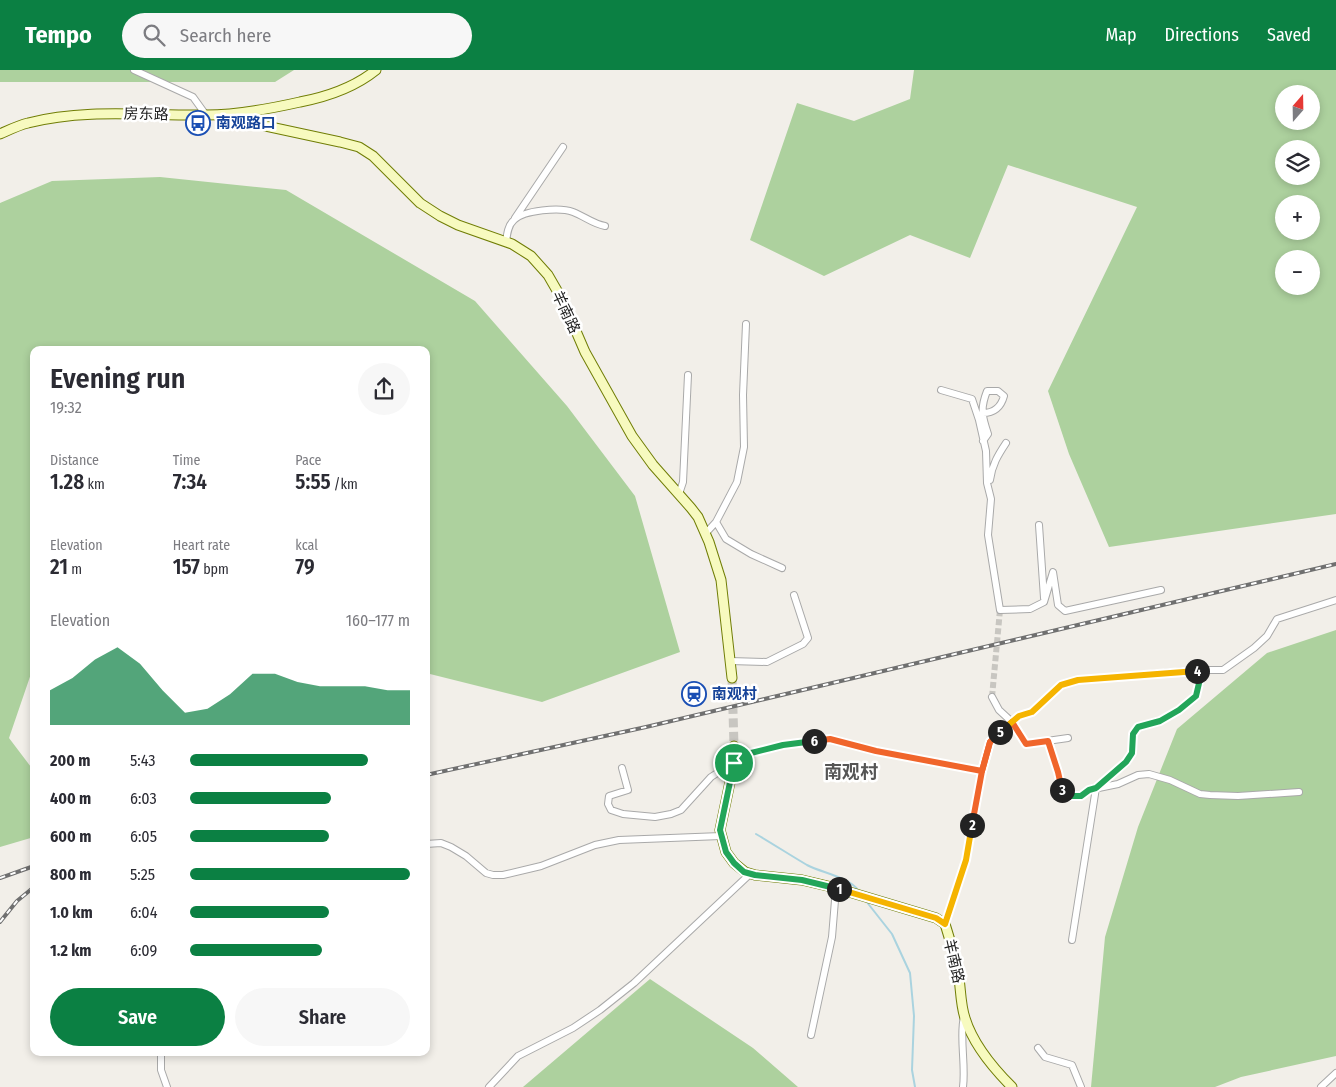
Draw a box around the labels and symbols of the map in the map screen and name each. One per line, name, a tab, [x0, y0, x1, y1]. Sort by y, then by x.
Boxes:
north arrow	[1275, 85, 1320, 130]
street label: 房东路	[123, 105, 169, 123]
bus stop icon: 南观路口	[185, 110, 211, 136]
place label: 南观路口	[216, 114, 276, 132]
street label: 羊南路	[548, 288, 584, 336]
pin: 4	[1184, 658, 1210, 684]
station icon: 南观村	[681, 681, 707, 707]
place label: 南观村	[712, 685, 757, 703]
pin: 5	[988, 720, 1012, 744]
pin: 6	[802, 728, 826, 754]
pin	[713, 742, 755, 784]
district label: 南观村	[824, 761, 878, 783]
pin: 3	[1050, 778, 1074, 802]
pin: 2	[960, 812, 984, 838]
pin: 1	[826, 876, 852, 902]
street label: 羊南路	[940, 937, 968, 985]

